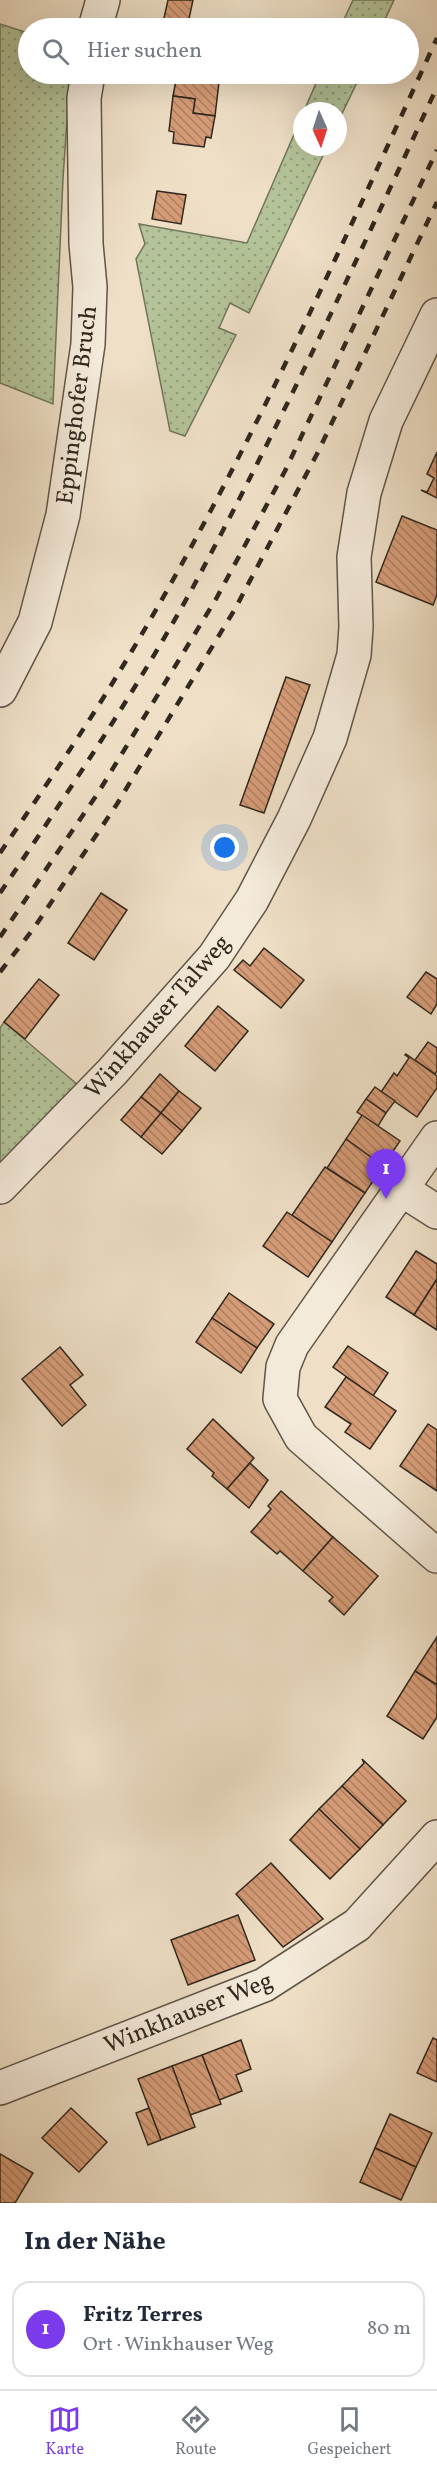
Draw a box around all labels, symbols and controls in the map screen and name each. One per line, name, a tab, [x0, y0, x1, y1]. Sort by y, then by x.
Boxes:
search box	[18, 18, 419, 84]
icon: search	[39, 35, 72, 68]
text: Hier suchen	[87, 36, 202, 67]
north arrow	[293, 102, 347, 156]
street label: Eppinghofer Bruch	[49, 304, 107, 507]
your location	[210, 833, 239, 862]
street label: Winkhauser Talweg	[78, 928, 239, 1107]
pin: 1	[366, 1150, 406, 1199]
street label: Winkhauser Weg	[99, 1964, 278, 2063]
text: In der Nähe	[24, 2224, 166, 2260]
text: Fritz Terres	[83, 2300, 203, 2331]
text: 1	[41, 2315, 50, 2343]
text: 80 m	[367, 2315, 411, 2343]
text: Ort · Winkhauser Weg	[83, 2331, 274, 2359]
tab: Karte	[46, 2403, 84, 2461]
tab: Route	[175, 2403, 216, 2461]
tab: Gespeichert	[308, 2403, 391, 2461]

